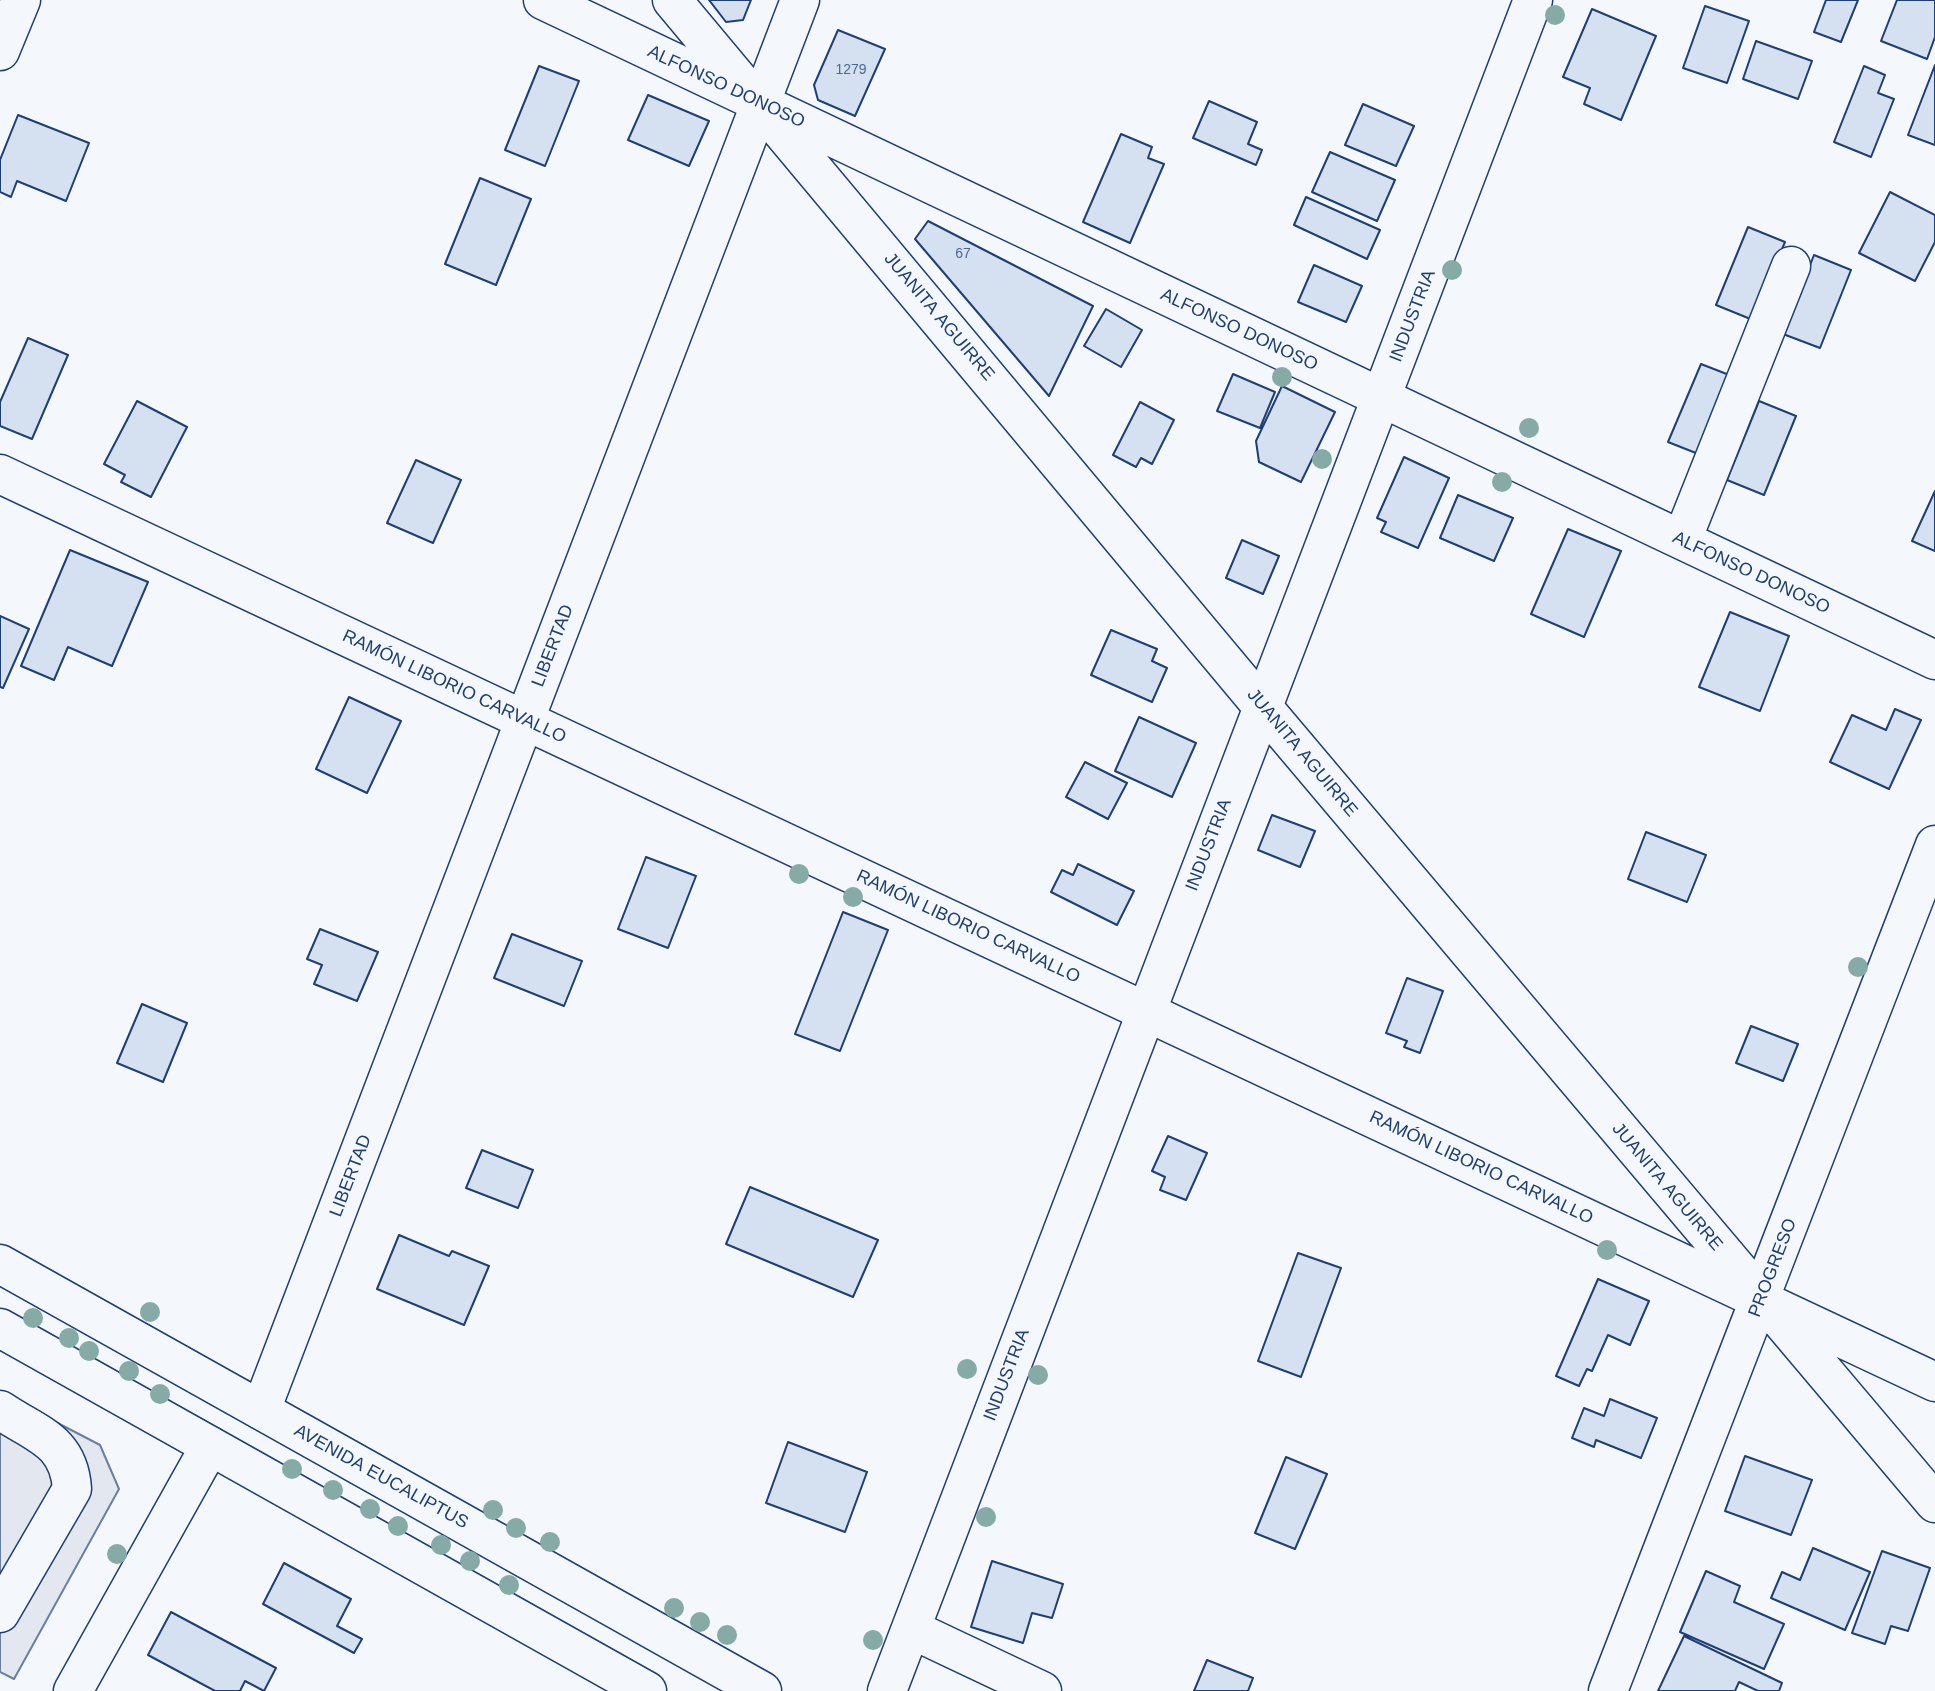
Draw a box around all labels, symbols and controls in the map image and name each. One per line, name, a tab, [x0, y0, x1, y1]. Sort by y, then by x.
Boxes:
street label: ALFONSO DONOSO	[644, 41, 808, 133]
house number: 1279	[835, 62, 867, 78]
house number: 67	[955, 246, 971, 262]
street label: JUANITA AGUIRRE	[879, 249, 999, 385]
street label: INDUSTRIA	[1386, 267, 1440, 365]
street label: ALFONSO DONOSO	[1157, 284, 1321, 376]
street label: ALFONSO DONOSO	[1669, 527, 1833, 619]
street label: LIBERTAD	[527, 602, 579, 690]
street label: RAMÓN LIBORIO CARVALLO	[339, 626, 569, 748]
street label: JUANITA AGUIRRE	[1242, 685, 1362, 821]
street label: INDUSTRIA	[1182, 796, 1236, 894]
street label: RAMÓN LIBORIO CARVALLO	[853, 866, 1083, 988]
street label: RAMÓN LIBORIO CARVALLO	[1366, 1107, 1596, 1229]
street label: JUANITA AGUIRRE	[1607, 1119, 1727, 1255]
street label: LIBERTAD	[325, 1132, 377, 1220]
street label: PROGRESO	[1744, 1216, 1802, 1320]
street label: INDUSTRIA	[980, 1326, 1034, 1424]
street label: AVENIDA EUCALIPTUS	[290, 1420, 472, 1534]

